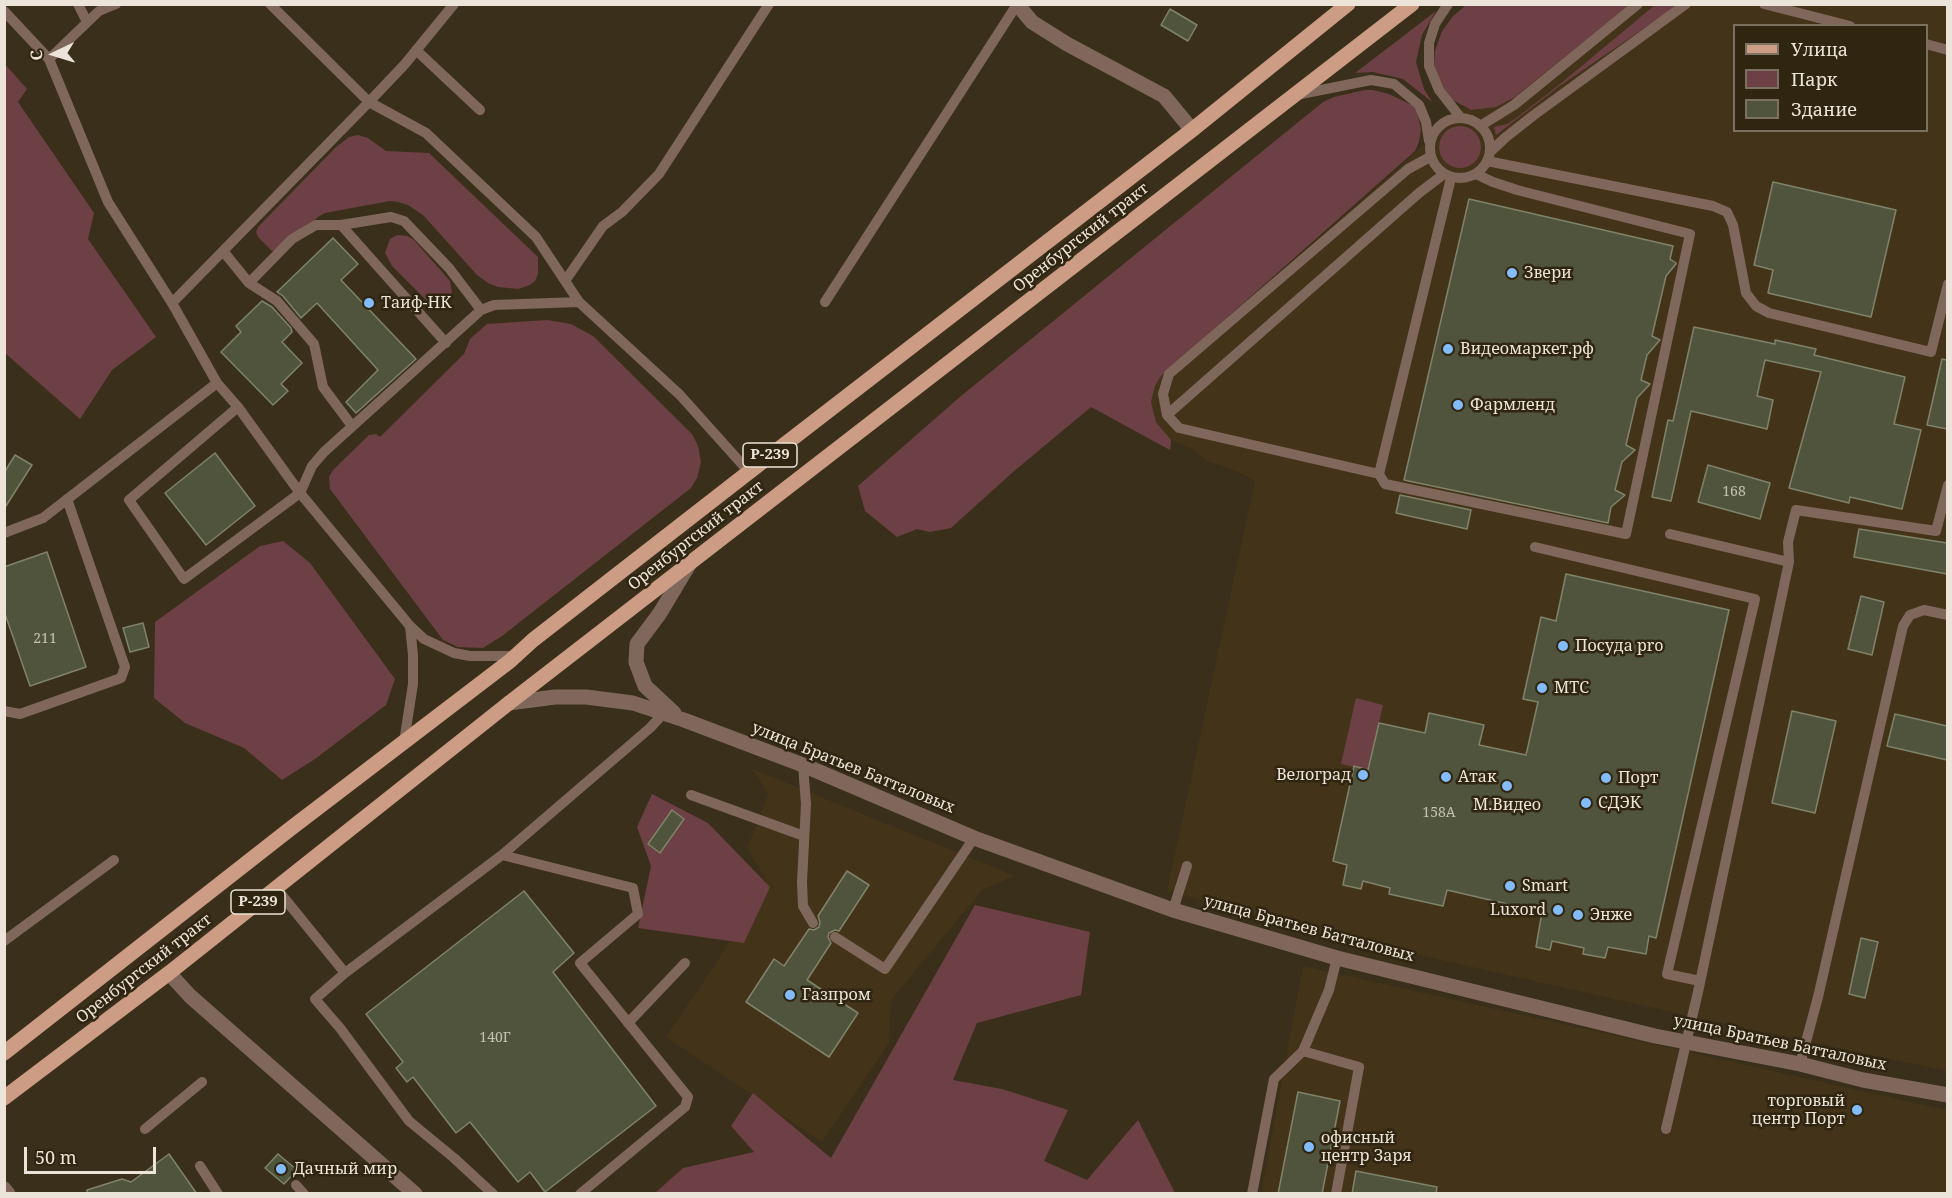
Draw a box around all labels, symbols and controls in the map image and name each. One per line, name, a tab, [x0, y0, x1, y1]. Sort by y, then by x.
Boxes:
north arrow	[24, 24, 84, 84]
legend	[1733, 24, 1928, 132]
text: Улица	[1791, 37, 1848, 61]
text: С	[25, 49, 47, 61]
text: Парк	[1791, 67, 1838, 91]
text: Здание	[1791, 97, 1857, 121]
street label: Оренбургский тракт	[1010, 179, 1152, 297]
place label: Звери	[1524, 263, 1572, 283]
marker: Звери	[1505, 266, 1519, 280]
place label: Таиф-НК	[381, 293, 451, 313]
marker: Таиф-НК	[362, 296, 376, 310]
place label: Видеомаркет.рф	[1460, 339, 1594, 359]
marker: Видеомаркет.рф	[1441, 342, 1455, 356]
place label: Фармленд	[1470, 395, 1555, 415]
marker: Фармленд	[1451, 398, 1465, 412]
road number: Р-239	[743, 443, 797, 467]
street label: Оренбургский тракт	[625, 477, 767, 595]
house number: 168	[1722, 484, 1746, 500]
house number: 211	[33, 631, 57, 647]
place label: Посуда pro	[1575, 636, 1664, 656]
marker: Посуда pro	[1556, 639, 1570, 653]
place label: МТС	[1554, 678, 1589, 698]
marker: МТС	[1535, 681, 1549, 695]
street label: улица Братьев Батталовых	[749, 718, 957, 818]
place label: Велоград	[1276, 765, 1351, 785]
place label: Атак	[1458, 767, 1496, 787]
marker: Велоград	[1356, 768, 1370, 782]
place label: Порт	[1618, 768, 1658, 788]
marker: Атак	[1439, 770, 1453, 784]
marker: Порт	[1599, 771, 1613, 785]
marker: М.Видео	[1500, 779, 1514, 793]
place label: СДЭК	[1598, 793, 1641, 813]
place label: М.Видео	[1473, 795, 1541, 815]
marker: СДЭК	[1579, 796, 1593, 810]
house number: 158А	[1422, 805, 1456, 821]
place label: Smart	[1522, 876, 1568, 896]
marker: Smart	[1503, 879, 1517, 893]
road number: Р-239	[231, 890, 285, 914]
street label: улица Братьев Батталовых	[1202, 892, 1416, 966]
place label: Luxord	[1490, 900, 1546, 920]
marker: Luxord	[1551, 903, 1565, 917]
place label: Энже	[1590, 905, 1632, 925]
marker: Энже	[1571, 908, 1585, 922]
street label: Оренбургский тракт	[73, 910, 215, 1028]
place label: Газпром	[802, 985, 871, 1005]
marker: Газпром	[783, 988, 797, 1002]
street label: улица Братьев Батталовых	[1672, 1011, 1888, 1075]
house number: 140Г	[479, 1030, 511, 1046]
place label: торговый центр Порт	[1752, 1091, 1845, 1129]
marker: торговый центр Порт	[1850, 1103, 1864, 1117]
place label: офисный центр Заря	[1321, 1128, 1412, 1166]
scale bar	[27, 1135, 159, 1173]
marker: офисный центр Заря	[1302, 1140, 1316, 1154]
text: 50 m	[35, 1145, 77, 1169]
place label: Дачный мир	[293, 1159, 397, 1179]
marker: Дачный мир	[274, 1162, 288, 1176]

